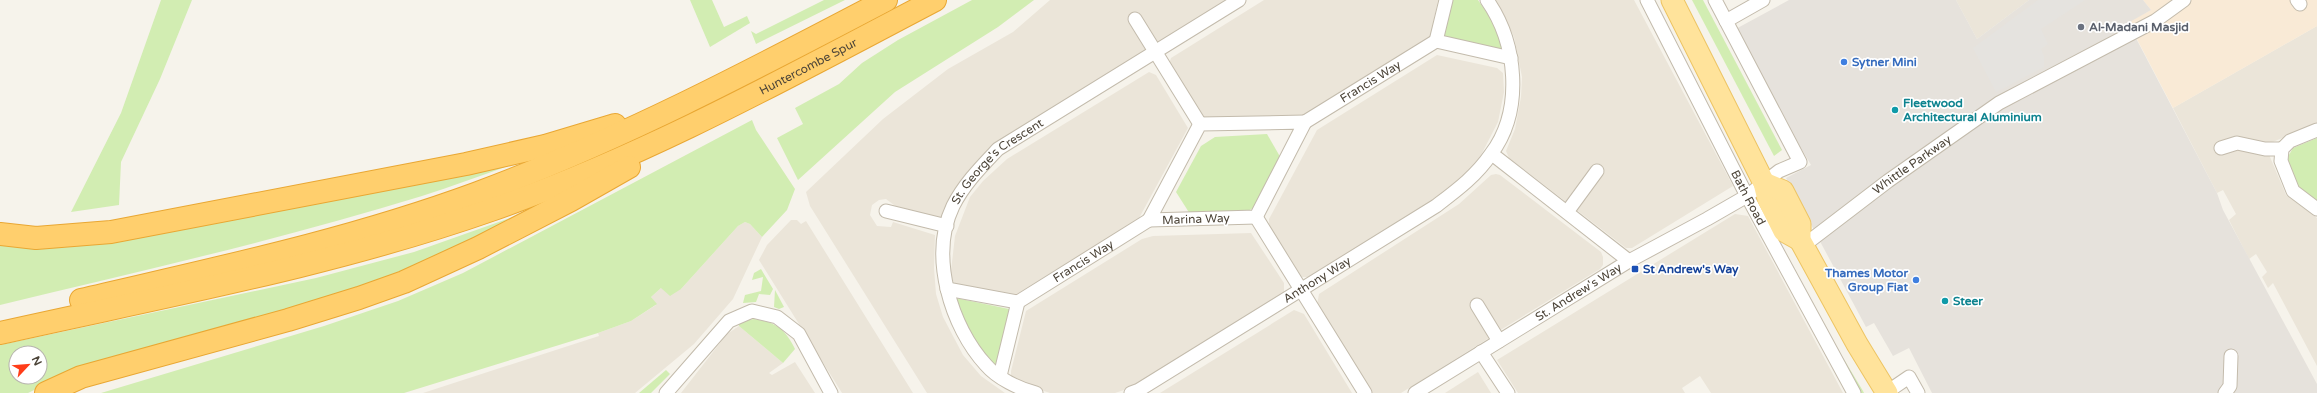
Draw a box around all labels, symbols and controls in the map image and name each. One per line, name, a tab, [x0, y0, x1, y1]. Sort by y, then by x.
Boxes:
place label: Al-Madani Masjid	[2089, 20, 2189, 35]
marker: Al-Madani Masjid	[2076, 22, 2086, 32]
street label: Huntercombe Spur	[757, 35, 860, 98]
place label: Sytner Mini	[1852, 55, 1917, 70]
street label: Francis Way	[1338, 57, 1404, 106]
marker: Sytner Mini	[1839, 57, 1849, 67]
place label: Fleetwood Architectural Aluminium	[1903, 96, 2042, 124]
marker: Fleetwood Architectural Aluminium	[1890, 105, 1900, 115]
street label: St. George's Crescent	[948, 116, 1046, 207]
street label: Whittle Parkway	[1870, 132, 1954, 197]
street label: Bath Road	[1728, 168, 1768, 227]
street label: Marina Way	[1162, 211, 1231, 227]
street label: Francis Way	[1050, 237, 1117, 285]
street label: Anthony Way	[1281, 253, 1354, 306]
street label: St. Andrew's Way	[1533, 260, 1625, 324]
place label: St Andrew's Way	[1643, 262, 1739, 277]
marker: St Andrew's Way	[1630, 264, 1640, 274]
place label: Thames Motor Group Fiat	[1824, 266, 1908, 295]
marker: Thames Motor Group Fiat	[1911, 275, 1921, 285]
place label: Steer	[1953, 294, 1983, 308]
marker: Steer	[1940, 296, 1950, 306]
north arrow	[8, 345, 48, 385]
text: N	[29, 354, 44, 368]

